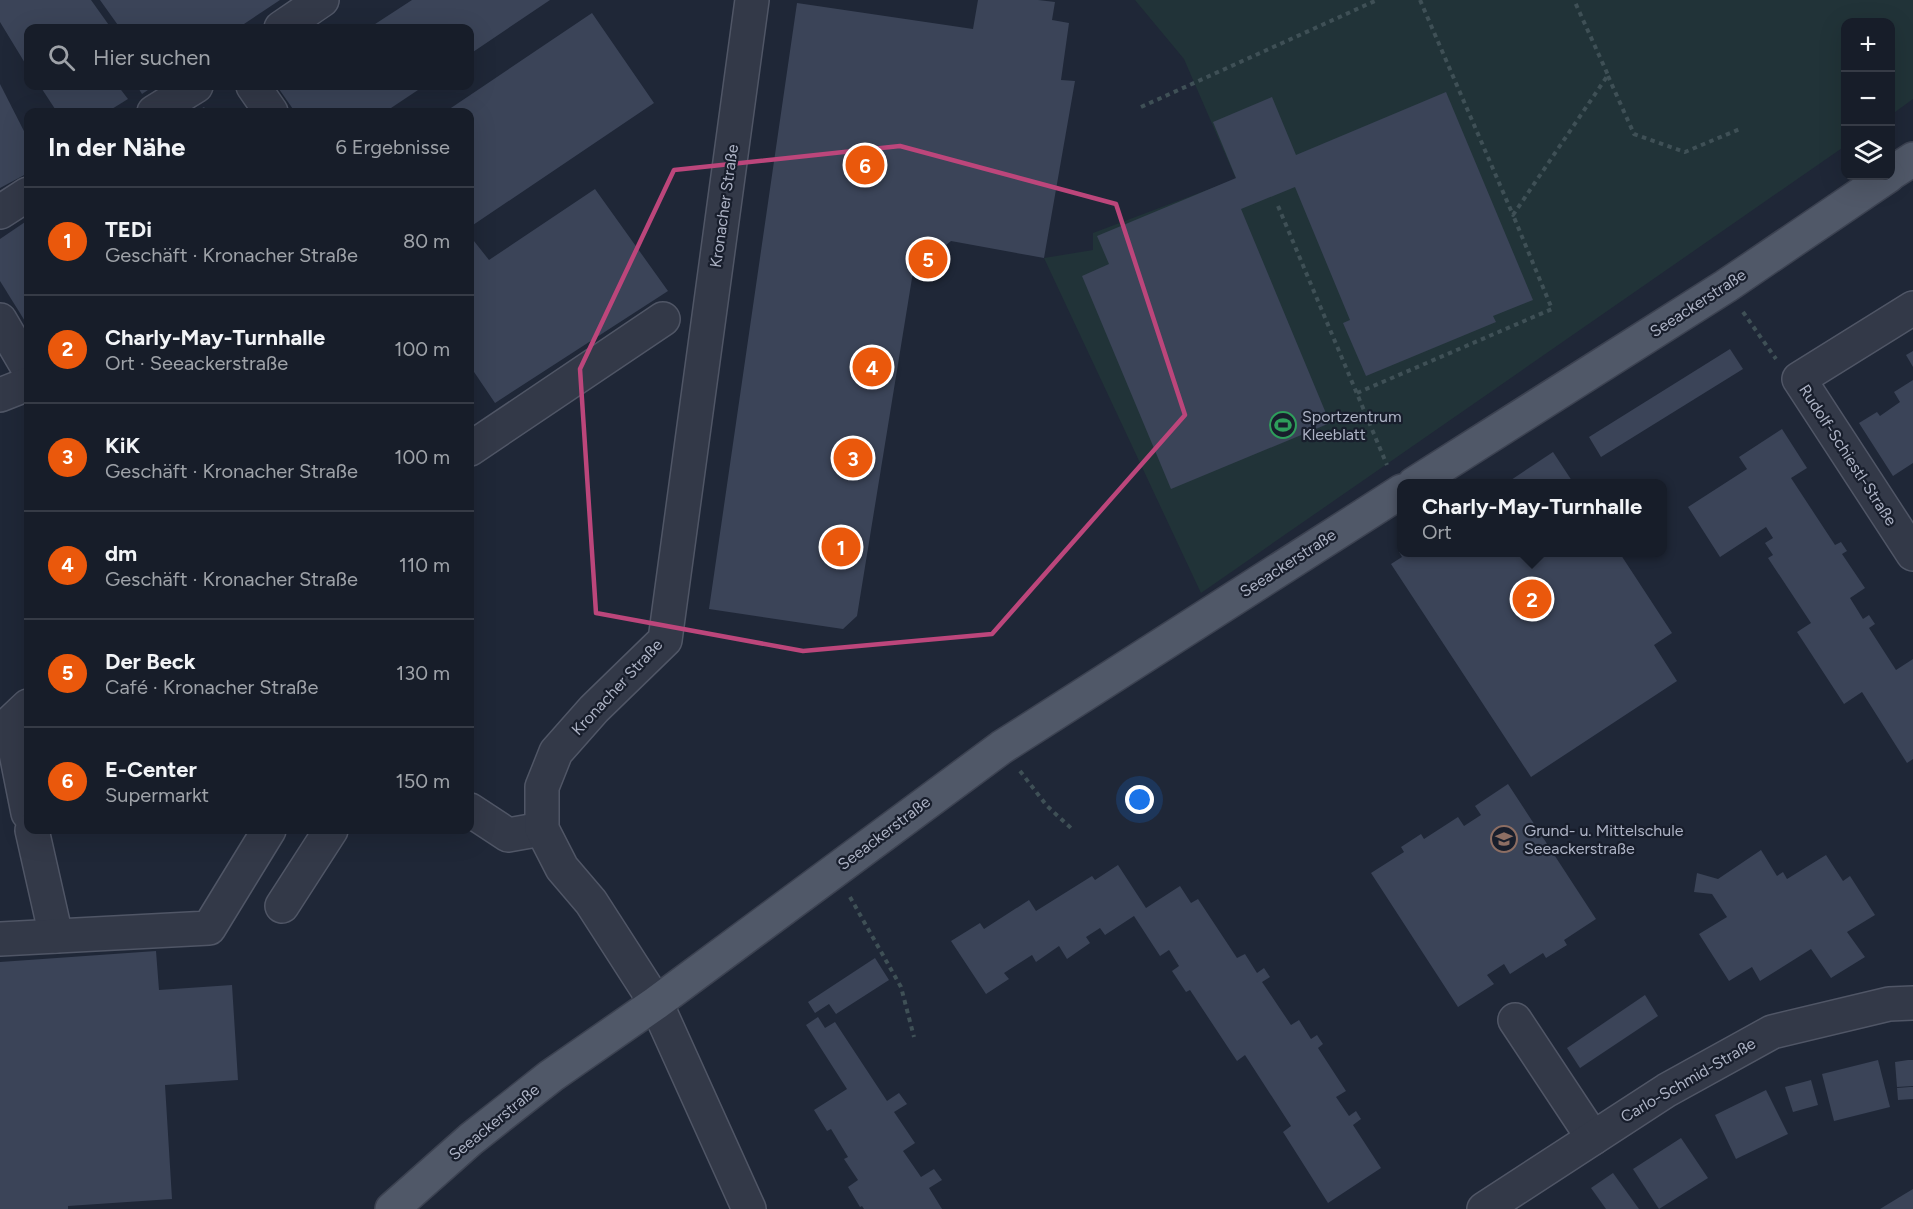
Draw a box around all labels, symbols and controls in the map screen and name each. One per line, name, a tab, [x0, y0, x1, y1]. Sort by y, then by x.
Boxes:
map controls	[1841, 18, 1895, 180]
button: +	[1841, 18, 1895, 72]
search box	[24, 24, 474, 90]
icon: search	[45, 41, 78, 74]
text: Hier suchen	[93, 44, 211, 71]
button: −	[1841, 72, 1895, 126]
button: layers	[1841, 126, 1895, 180]
text: In der Nähe	[48, 131, 185, 163]
text: 6 Ergebnisse	[335, 135, 450, 159]
pin: 6	[846, 142, 884, 188]
street label: Kronacher Straße	[706, 143, 742, 269]
text: TEDi	[105, 216, 152, 243]
text: 1	[63, 229, 72, 253]
text: 80 m	[403, 229, 450, 253]
pin: 5	[908, 236, 948, 282]
text: Geschäft · Kronacher Straße	[105, 243, 358, 267]
street label: Seeackerstraße	[1646, 265, 1750, 341]
text: Charly-May-Turnhalle	[105, 324, 325, 351]
text: 2	[62, 337, 73, 361]
text: 100 m	[394, 337, 450, 361]
pin: 4	[852, 344, 892, 389]
text: Ort · Seeackerstraße	[105, 351, 288, 375]
street label: Rudolf-Schiestl-Straße	[1795, 381, 1901, 529]
place label: Sportzentrum Kleeblatt	[1302, 407, 1402, 444]
sports icon: Sportzentrum Kleeblatt	[1268, 410, 1298, 440]
text: KiK	[105, 432, 140, 459]
pin: 3	[834, 436, 872, 480]
text: 3	[62, 445, 73, 469]
text: 100 m	[394, 445, 450, 469]
text: Geschäft · Kronacher Straße	[105, 459, 358, 483]
popup	[1397, 479, 1667, 557]
text: Charly-May-Turnhalle	[1422, 493, 1642, 520]
text: Ort	[1422, 520, 1452, 544]
pin: 1	[822, 524, 860, 570]
street label: Seeackerstraße	[1236, 525, 1340, 601]
text: dm	[105, 540, 137, 567]
text: 4	[61, 553, 74, 577]
text: 110 m	[399, 553, 450, 577]
text: Geschäft · Kronacher Straße	[105, 567, 358, 591]
pin: 2	[1512, 576, 1552, 622]
street label: Kronacher Straße	[568, 635, 667, 739]
text: Der Beck	[105, 648, 196, 675]
text: 5	[62, 661, 73, 685]
text: 130 m	[396, 661, 450, 685]
text: Café · Kronacher Straße	[105, 675, 318, 699]
text: E-Center	[105, 756, 197, 783]
text: 6	[62, 769, 73, 793]
text: 150 m	[395, 769, 450, 793]
text: Supermarkt	[105, 783, 209, 807]
your location	[1125, 785, 1154, 814]
street label: Seeackerstraße	[834, 792, 934, 874]
place label: Grund- u. Mittelschule Seeackerstraße	[1524, 821, 1684, 858]
school or university icon: Grund- u. Mittelschule Seeackerstraße	[1489, 824, 1519, 854]
street label: Carlo-Schmid-Straße	[1617, 1034, 1759, 1126]
street label: Seeackerstraße	[445, 1080, 543, 1164]

